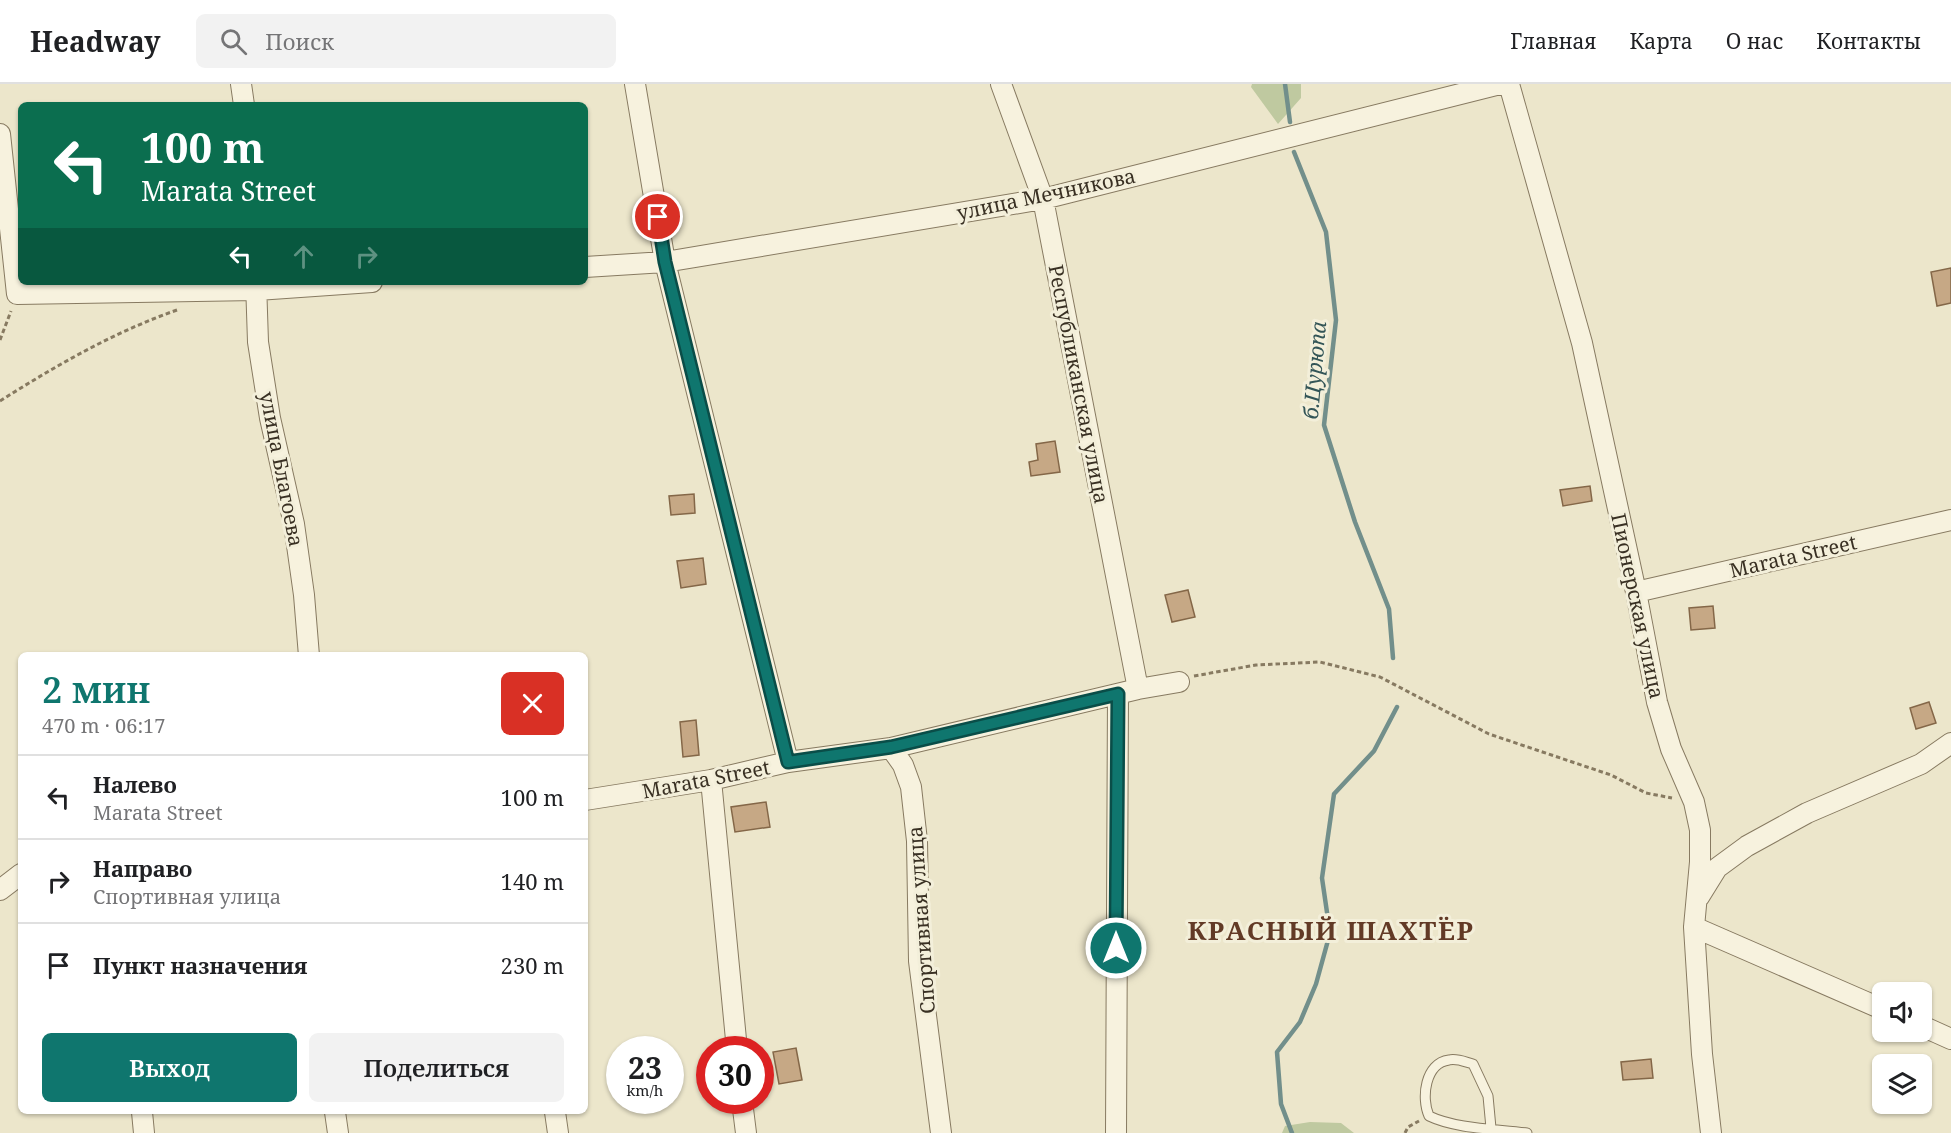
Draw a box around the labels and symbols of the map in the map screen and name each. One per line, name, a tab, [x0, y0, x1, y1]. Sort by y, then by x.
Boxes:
street label: улица Мечникова	[954, 162, 1138, 226]
pin	[632, 191, 683, 242]
street label: Республиканская улица	[1043, 262, 1115, 506]
water label: б.Цурюпа	[1296, 320, 1332, 420]
street label: улица Благоева	[254, 389, 310, 549]
street label: Пионерская улица	[1605, 511, 1671, 701]
street label: Marata Street	[1727, 528, 1859, 584]
street label: Marata Street	[640, 753, 772, 805]
street label: Спортивная улица	[901, 825, 941, 1015]
district label: КРАСНЫЙ ШАХТЁР	[1187, 912, 1475, 948]
position arrow	[1084, 916, 1148, 980]
speed limit sign: 30	[696, 1036, 774, 1114]

